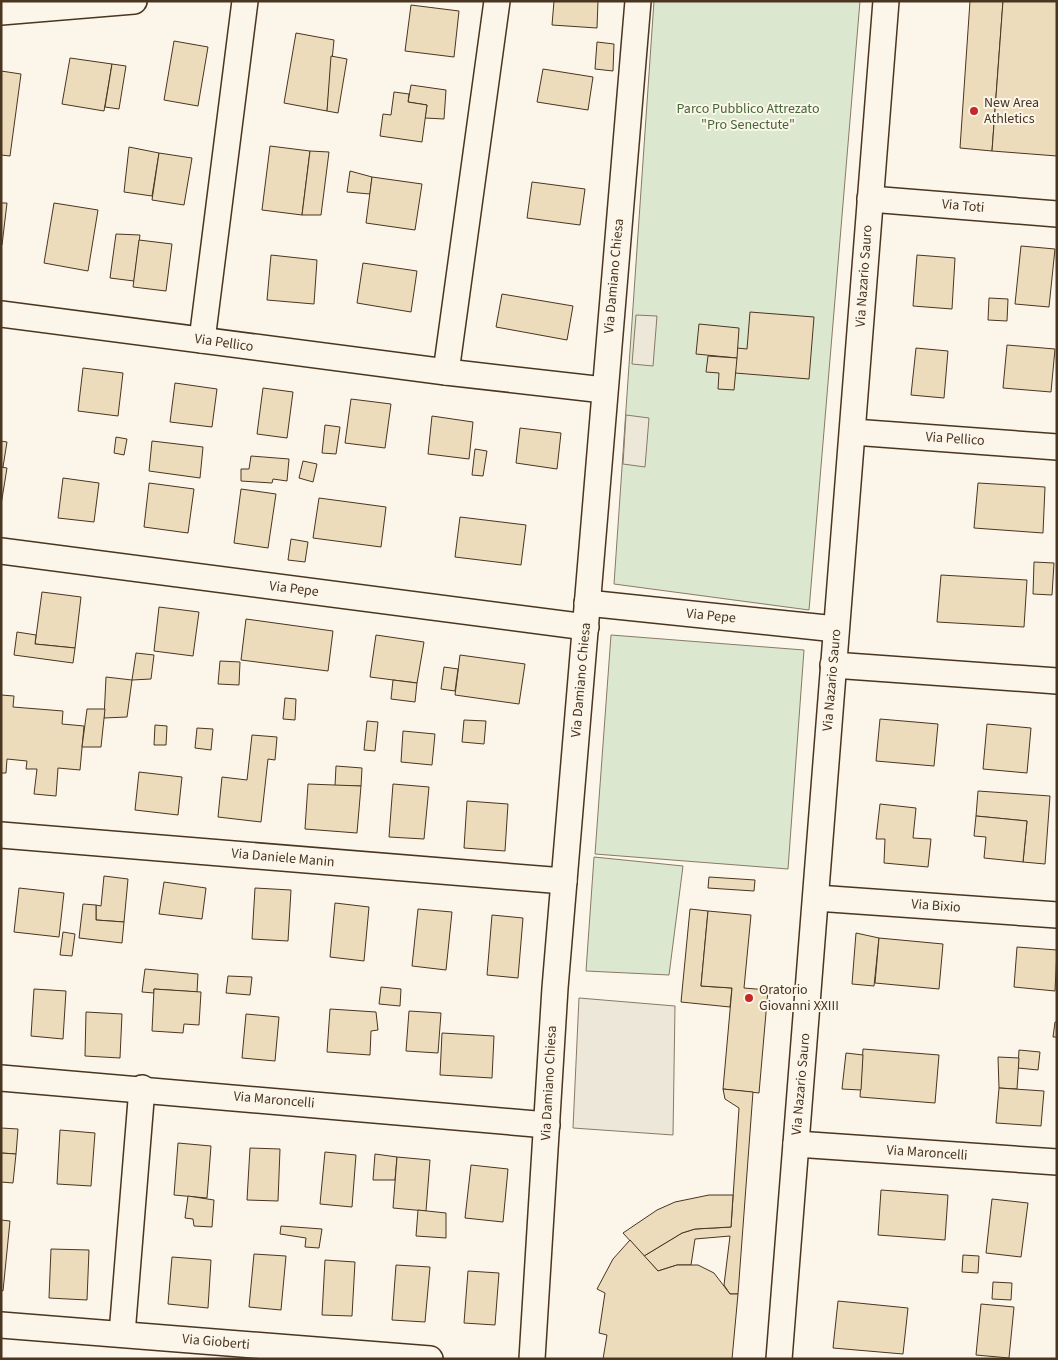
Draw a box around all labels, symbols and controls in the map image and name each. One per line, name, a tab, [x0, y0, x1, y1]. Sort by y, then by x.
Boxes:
place label: New Area Athletics	[984, 93, 1039, 129]
park label: Parco Pubblico Attrezato "Pro Senectute"	[677, 99, 819, 135]
marker: New Area Athletics	[968, 105, 980, 117]
street label: Via Toti	[941, 194, 985, 218]
street label: Via Damiano Chiesa	[599, 218, 629, 334]
street label: Via Nazario Sauro	[850, 224, 878, 328]
street label: Via Pellico	[193, 329, 255, 357]
street label: Via Pellico	[925, 427, 985, 451]
street label: Via Pepe	[268, 576, 320, 602]
street label: Via Pepe	[685, 603, 737, 629]
street label: Via Damiano Chiesa	[566, 622, 596, 738]
street label: Via Nazario Sauro	[818, 628, 846, 732]
street label: Via Daniele Manin	[231, 844, 335, 872]
street label: Via Bixio	[911, 894, 961, 918]
place label: Oratorio Giovanni XXIII	[759, 980, 839, 1016]
marker: Oratorio Giovanni XXIII	[743, 992, 755, 1004]
street label: Via Damiano Chiesa	[536, 1025, 562, 1141]
street label: Via Nazario Sauro	[787, 1032, 815, 1136]
street label: Via Maroncelli	[233, 1086, 315, 1114]
street label: Via Maroncelli	[886, 1140, 968, 1166]
street label: Via Gioberti	[181, 1329, 251, 1355]

